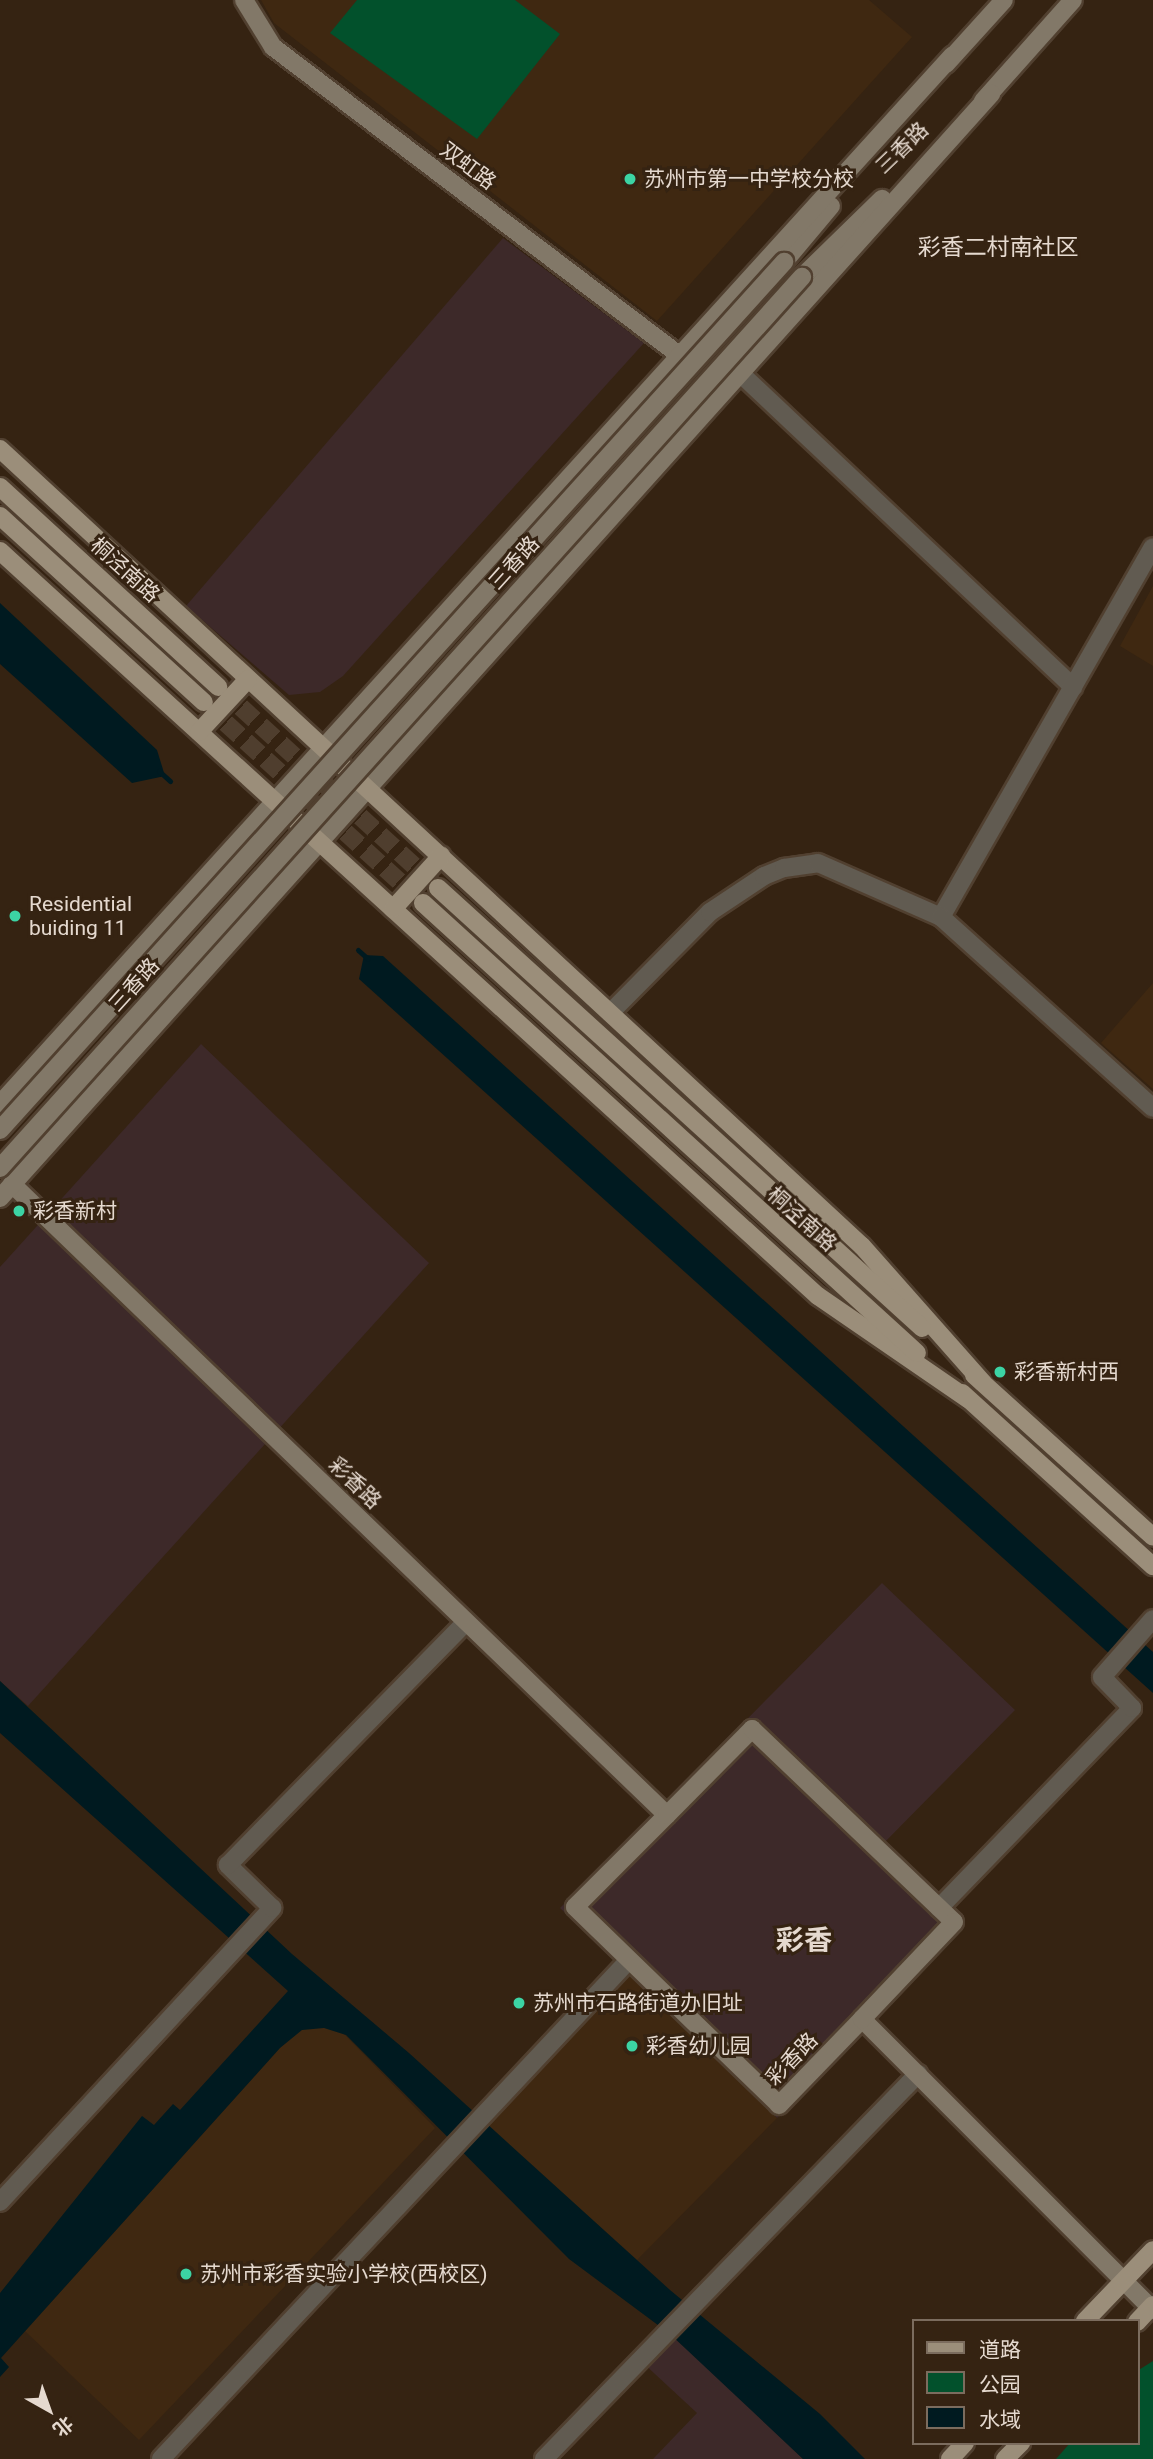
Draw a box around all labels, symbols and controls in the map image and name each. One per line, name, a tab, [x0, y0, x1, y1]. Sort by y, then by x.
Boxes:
street label: 三香路	[871, 117, 933, 179]
street label: 双虹路	[435, 137, 501, 195]
place label: 苏州市第一中学校分校	[644, 166, 854, 192]
marker: 苏州市第一中学校分校	[622, 171, 638, 187]
district label: 彩香二村南社区	[918, 234, 1078, 262]
street label: 三香路	[484, 531, 544, 595]
street label: 桐泾南路	[85, 533, 165, 607]
place label: Residential buiding 11	[29, 891, 132, 941]
marker: Residential buiding 11	[7, 908, 23, 924]
street label: 三香路	[104, 953, 164, 1017]
street label: 桐泾南路	[762, 1182, 842, 1256]
place label: 彩香新村	[33, 1198, 117, 1224]
marker: 彩香新村	[11, 1203, 27, 1219]
place label: 彩香新村西	[1014, 1359, 1119, 1385]
marker: 彩香新村西	[992, 1364, 1008, 1380]
street label: 彩香路	[324, 1452, 386, 1514]
district label: 彩香	[776, 1924, 832, 1958]
place label: 苏州市石路街道办旧址	[533, 1990, 743, 2016]
marker: 苏州市石路街道办旧址	[511, 1995, 527, 2011]
street label: 彩香路	[761, 2028, 823, 2090]
place label: 彩香幼儿园	[646, 2033, 751, 2059]
marker: 彩香幼儿园	[624, 2038, 640, 2054]
place label: 苏州市彩香实验小学校(西校区)	[200, 2261, 487, 2287]
marker: 苏州市彩香实验小学校(西校区)	[178, 2266, 194, 2282]
legend	[912, 2319, 1139, 2445]
text: 道路	[979, 2338, 1021, 2362]
text: 公园	[979, 2373, 1021, 2397]
north arrow	[14, 2375, 84, 2445]
text: 水域	[979, 2408, 1021, 2432]
text: 北	[48, 2412, 78, 2441]

